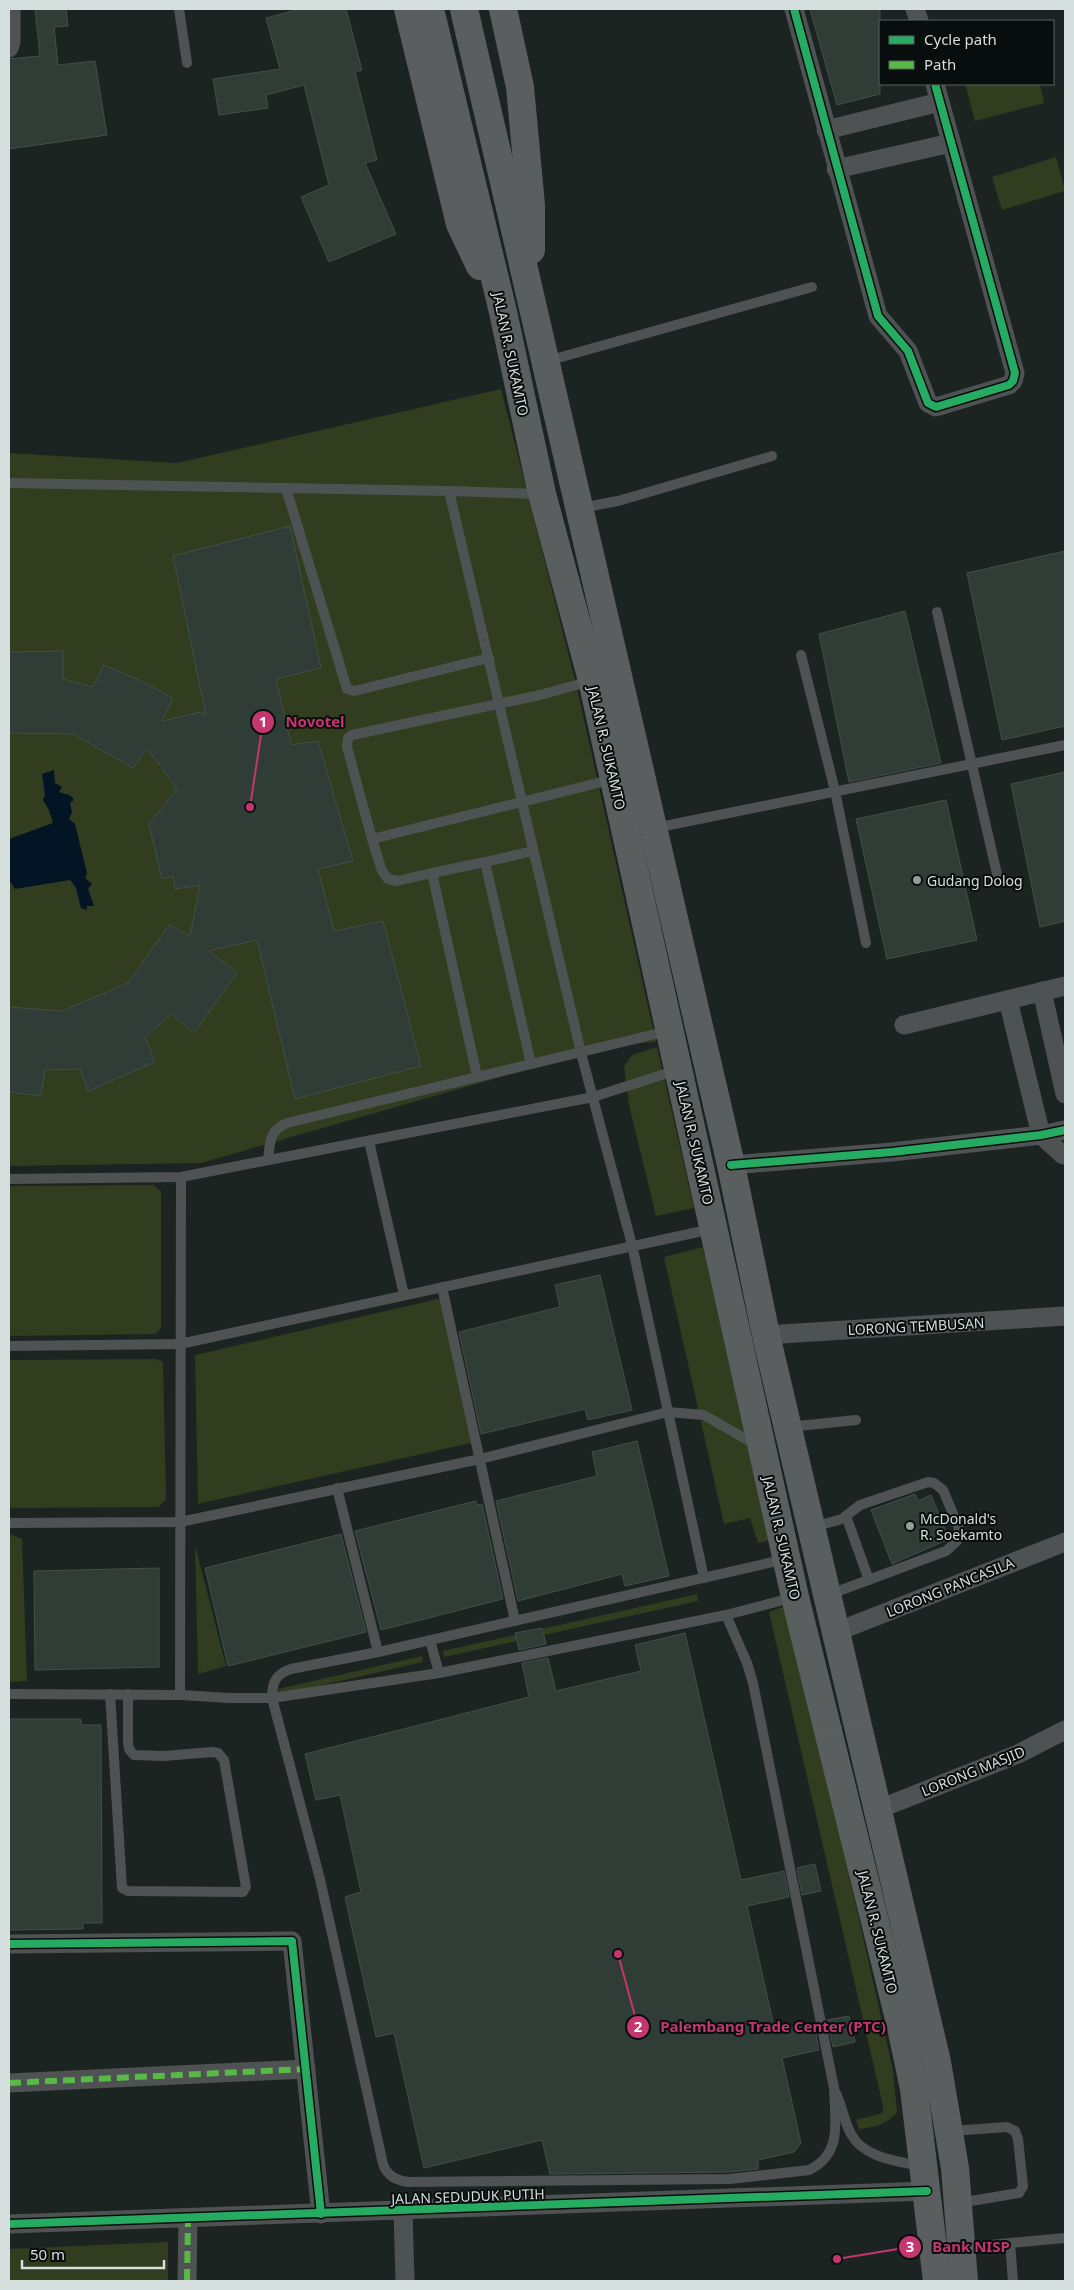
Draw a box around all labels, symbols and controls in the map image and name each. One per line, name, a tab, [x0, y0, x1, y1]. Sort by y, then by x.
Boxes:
legend	[879, 20, 1054, 85]
text: Cycle path	[924, 29, 997, 49]
text: Path	[924, 54, 956, 74]
street label: JALAN R. SUKAMTO	[488, 288, 533, 418]
street label: JALAN R. SUKAMTO	[583, 682, 630, 812]
callout: Novotel	[251, 707, 355, 737]
text: 1	[259, 711, 267, 731]
text: Novotel	[285, 711, 345, 731]
place label: Gudang Dolog	[927, 871, 1023, 890]
marker: Gudang Dolog	[911, 874, 923, 886]
street label: JALAN R. SUKAMTO	[671, 1077, 718, 1207]
street label: LORONG TEMBUSAN	[847, 1313, 985, 1339]
street label: JALAN R. SUKAMTO	[758, 1472, 805, 1602]
place label: McDonald's R. Soekamto	[920, 1509, 1002, 1544]
marker: McDonald's R. Soekamto	[904, 1520, 916, 1532]
street label: LORONG PANCASILA	[883, 1553, 1017, 1621]
street label: LORONG MASJID	[918, 1742, 1028, 1800]
street label: JALAN R. SUKAMTO	[853, 1867, 902, 1996]
callout: Palembang Trade Center (PTC)	[626, 2012, 896, 2042]
text: 2	[634, 2016, 643, 2036]
text: Palembang Trade Center (PTC)	[660, 2016, 886, 2036]
street label: JALAN SEDUDUK PUTIH	[389, 2184, 545, 2208]
callout: Bank NISP	[897, 2232, 1020, 2262]
text: 3	[906, 2236, 914, 2256]
text: Bank NISP	[932, 2236, 1010, 2256]
scale bar	[22, 2238, 165, 2270]
text: 50 m	[30, 2244, 65, 2264]

